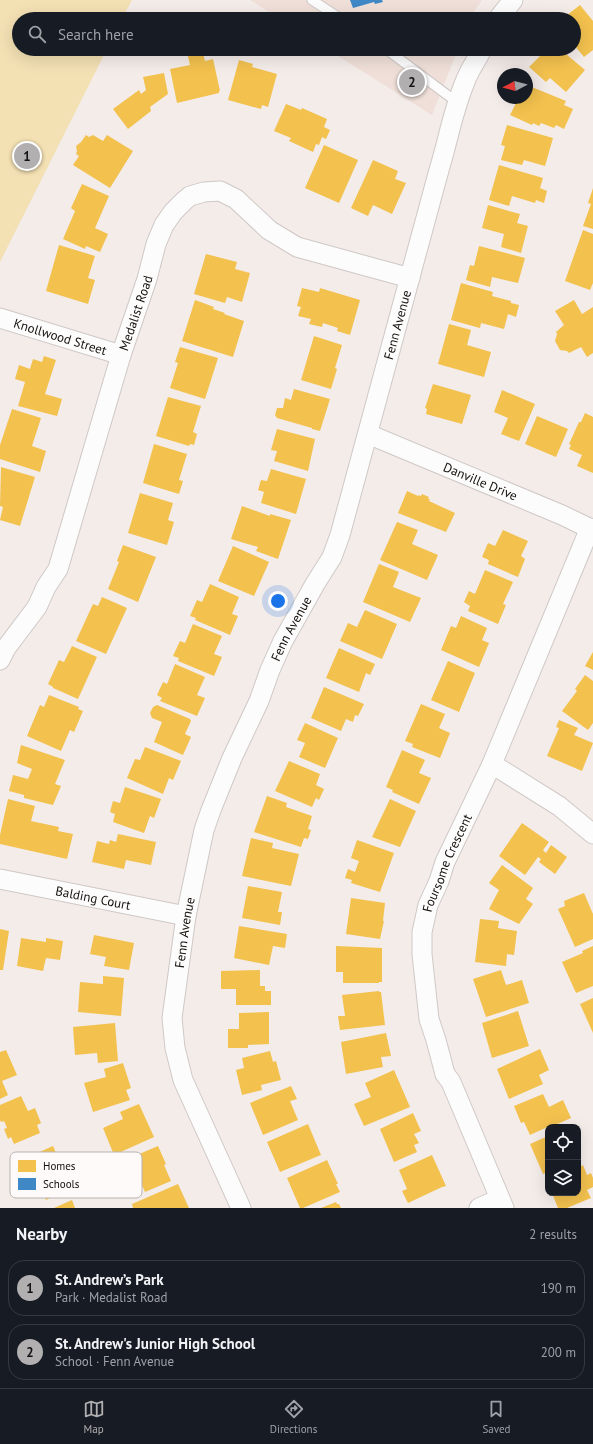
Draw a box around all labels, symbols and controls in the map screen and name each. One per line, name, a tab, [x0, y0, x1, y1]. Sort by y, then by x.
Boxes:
search box	[12, 12, 581, 56]
icon: search	[26, 23, 48, 45]
text: Search here	[58, 25, 134, 44]
pin: 2	[399, 67, 425, 97]
north arrow	[497, 68, 533, 104]
pin: 1	[14, 141, 40, 171]
street label: Medalist Road	[115, 273, 156, 353]
street label: Fenn Avenue	[379, 288, 415, 361]
street label: Knollwood Street	[12, 314, 109, 359]
street label: Danville Drive	[441, 458, 520, 504]
your location	[268, 591, 288, 611]
street label: Fenn Avenue	[267, 593, 315, 664]
street label: Foursome Crescent	[418, 810, 476, 914]
street label: Balding Court	[54, 882, 133, 913]
street label: Fenn Avenue	[170, 896, 198, 969]
map controls	[545, 1124, 581, 1196]
button: locate	[545, 1124, 581, 1160]
legend	[10, 1152, 142, 1198]
text: Homes	[43, 1159, 76, 1173]
button: layers	[545, 1160, 581, 1196]
text: Schools	[43, 1177, 80, 1191]
text: Nearby	[16, 1223, 67, 1245]
text: 2 results	[529, 1226, 577, 1243]
text: St. Andrew’s Park	[55, 1270, 164, 1289]
text: 1	[26, 1280, 34, 1297]
text: 190 m	[541, 1280, 576, 1297]
text: Park · Medalist Road	[55, 1289, 167, 1306]
text: St. Andrew's Junior High School	[55, 1334, 255, 1353]
text: 2	[26, 1344, 34, 1361]
text: 200 m	[541, 1344, 576, 1361]
text: School · Fenn Avenue	[55, 1353, 174, 1370]
tab: Map	[83, 1398, 105, 1436]
tab: Directions	[270, 1398, 317, 1436]
tab: Saved	[482, 1398, 510, 1436]

